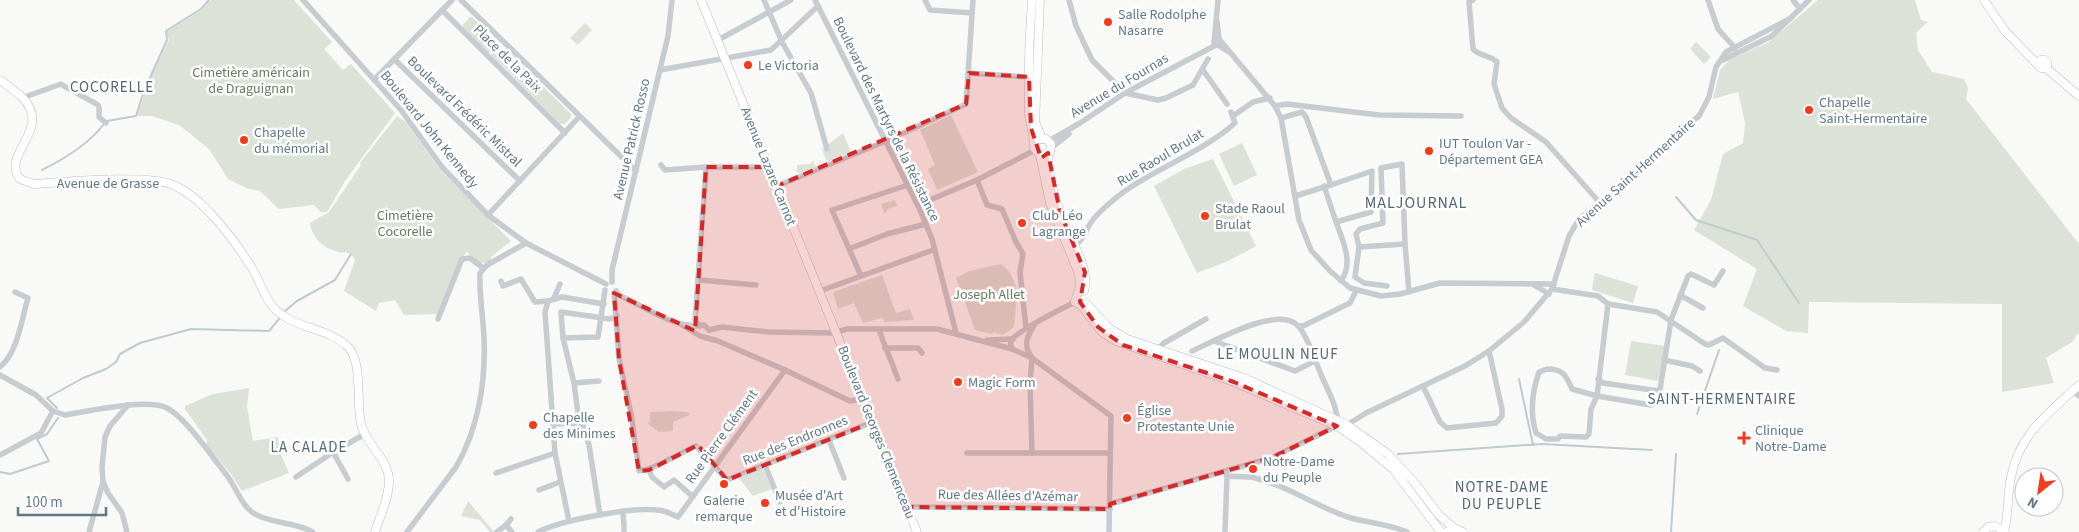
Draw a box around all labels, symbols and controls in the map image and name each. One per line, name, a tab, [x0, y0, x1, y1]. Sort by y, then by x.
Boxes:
place label: Salle Rodolphe Nasarre	[1118, 5, 1206, 41]
street label: Boulevard des Martyrs de la Résistance	[828, 14, 945, 225]
marker: Salle Rodolphe Nasarre	[1102, 16, 1114, 28]
street label: Place de la Paix	[469, 20, 546, 98]
street label: Avenue du Fournas	[1067, 49, 1173, 123]
street label: Boulevard Frédéric Mistral	[403, 52, 526, 172]
place label: Le Victoria	[758, 56, 819, 76]
marker: Le Victoria	[742, 59, 754, 71]
park label: Cimetière américain de Draguignan	[192, 63, 310, 99]
street label: Boulevard John Kennedy	[375, 66, 483, 193]
district label: COCORELLE	[70, 77, 154, 98]
street label: Avenue Patrick Rosso	[608, 77, 656, 202]
place label: Chapelle Saint-Hermentaire	[1819, 93, 1927, 129]
street label: Avenue Lazare Carnot	[735, 104, 801, 229]
marker: Chapelle Saint-Hermentaire	[1803, 104, 1815, 116]
street label: Avenue Saint-Hermentaire	[1572, 114, 1700, 232]
place label: Chapelle du mémorial	[254, 123, 329, 159]
street label: Rue Raoul Brulat	[1113, 124, 1208, 192]
marker: Chapelle du mémorial	[238, 134, 250, 146]
place label: IUT Toulon Var - Département GEA	[1439, 134, 1543, 170]
marker: IUT Toulon Var - Département GEA	[1423, 145, 1435, 157]
street label: Avenue de Grasse	[57, 174, 159, 194]
district label: MALJOURNAL	[1365, 192, 1467, 214]
place label: Stade Raoul Brulat	[1215, 199, 1285, 235]
park label: Cimetière Cocorelle	[377, 206, 433, 242]
place label: Club Léo Lagrange	[1032, 206, 1086, 242]
marker: Stade Raoul Brulat	[1199, 210, 1211, 222]
marker: Club Léo Lagrange	[1016, 217, 1028, 229]
park label: Joseph Allet	[953, 285, 1025, 305]
street label: Boulevard Georges Clemenceau	[832, 343, 920, 522]
district label: LE MOULIN NEUF	[1217, 344, 1339, 365]
place label: Magic Form	[968, 373, 1036, 393]
marker: Magic Form	[952, 376, 964, 388]
street label: Rue Pierre Clément	[681, 385, 763, 488]
district label: SAINT-HERMENTAIRE	[1647, 389, 1797, 410]
place label: Église Protestante Unie	[1137, 401, 1235, 437]
place label: Chapelle des Minimes	[543, 408, 616, 444]
street label: Rue des Endronnes	[740, 411, 851, 471]
marker: Église Protestante Unie	[1121, 412, 1133, 424]
marker: Chapelle des Minimes	[527, 419, 539, 431]
place label: Clinique Notre-Dame	[1755, 421, 1827, 457]
marker: Clinique Notre-Dame	[1737, 431, 1751, 445]
district label: LA CALADE	[271, 437, 347, 458]
place label: Notre-Dame du Peuple	[1263, 452, 1335, 488]
marker: Notre-Dame du Peuple	[1247, 463, 1259, 475]
north arrow	[2014, 467, 2064, 517]
district label: NOTRE-DAME DU PEUPLE	[1455, 477, 1549, 515]
marker: Galerie remarque	[718, 478, 730, 490]
scale bar	[18, 484, 105, 516]
street label: Rue des Allées d'Azémar	[938, 485, 1078, 507]
place label: Musée d'Art et d'Histoire	[775, 486, 846, 522]
place label: Galerie remarque	[695, 491, 753, 527]
text: N	[2024, 491, 2042, 513]
text: 100 m	[25, 492, 63, 513]
marker: Musée d'Art et d'Histoire	[759, 497, 771, 509]

